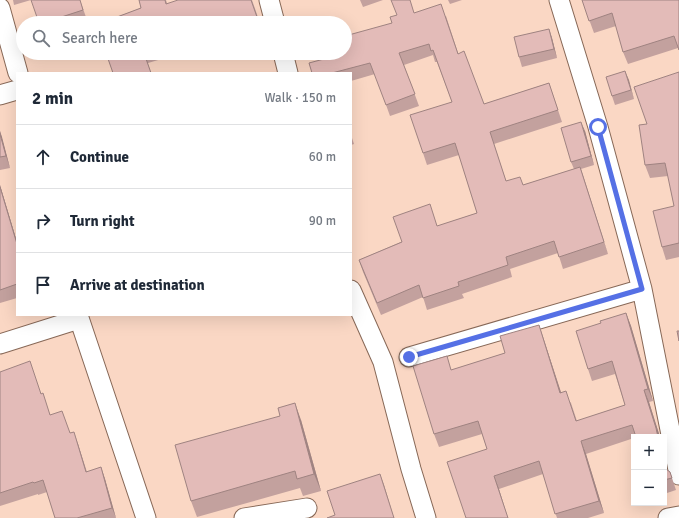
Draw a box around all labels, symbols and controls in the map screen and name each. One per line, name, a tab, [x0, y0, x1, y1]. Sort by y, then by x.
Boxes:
search box	[16, 16, 352, 60]
icon: search	[30, 27, 52, 49]
text: Search here	[62, 29, 138, 47]
text: 2 min	[32, 88, 73, 109]
text: Walk · 150 m	[265, 90, 336, 106]
route start	[589, 118, 607, 136]
icon: ahead	[32, 146, 54, 168]
text: Continue	[70, 148, 129, 166]
text: 60 m	[309, 149, 336, 165]
icon: right	[32, 210, 54, 232]
text: Turn right	[70, 212, 135, 230]
text: 90 m	[309, 213, 336, 229]
icon: arrive	[32, 274, 54, 296]
text: Arrive at destination	[70, 276, 205, 294]
route end	[400, 348, 418, 366]
map controls	[631, 434, 667, 506]
button: +	[631, 434, 667, 470]
button: −	[631, 470, 667, 506]

